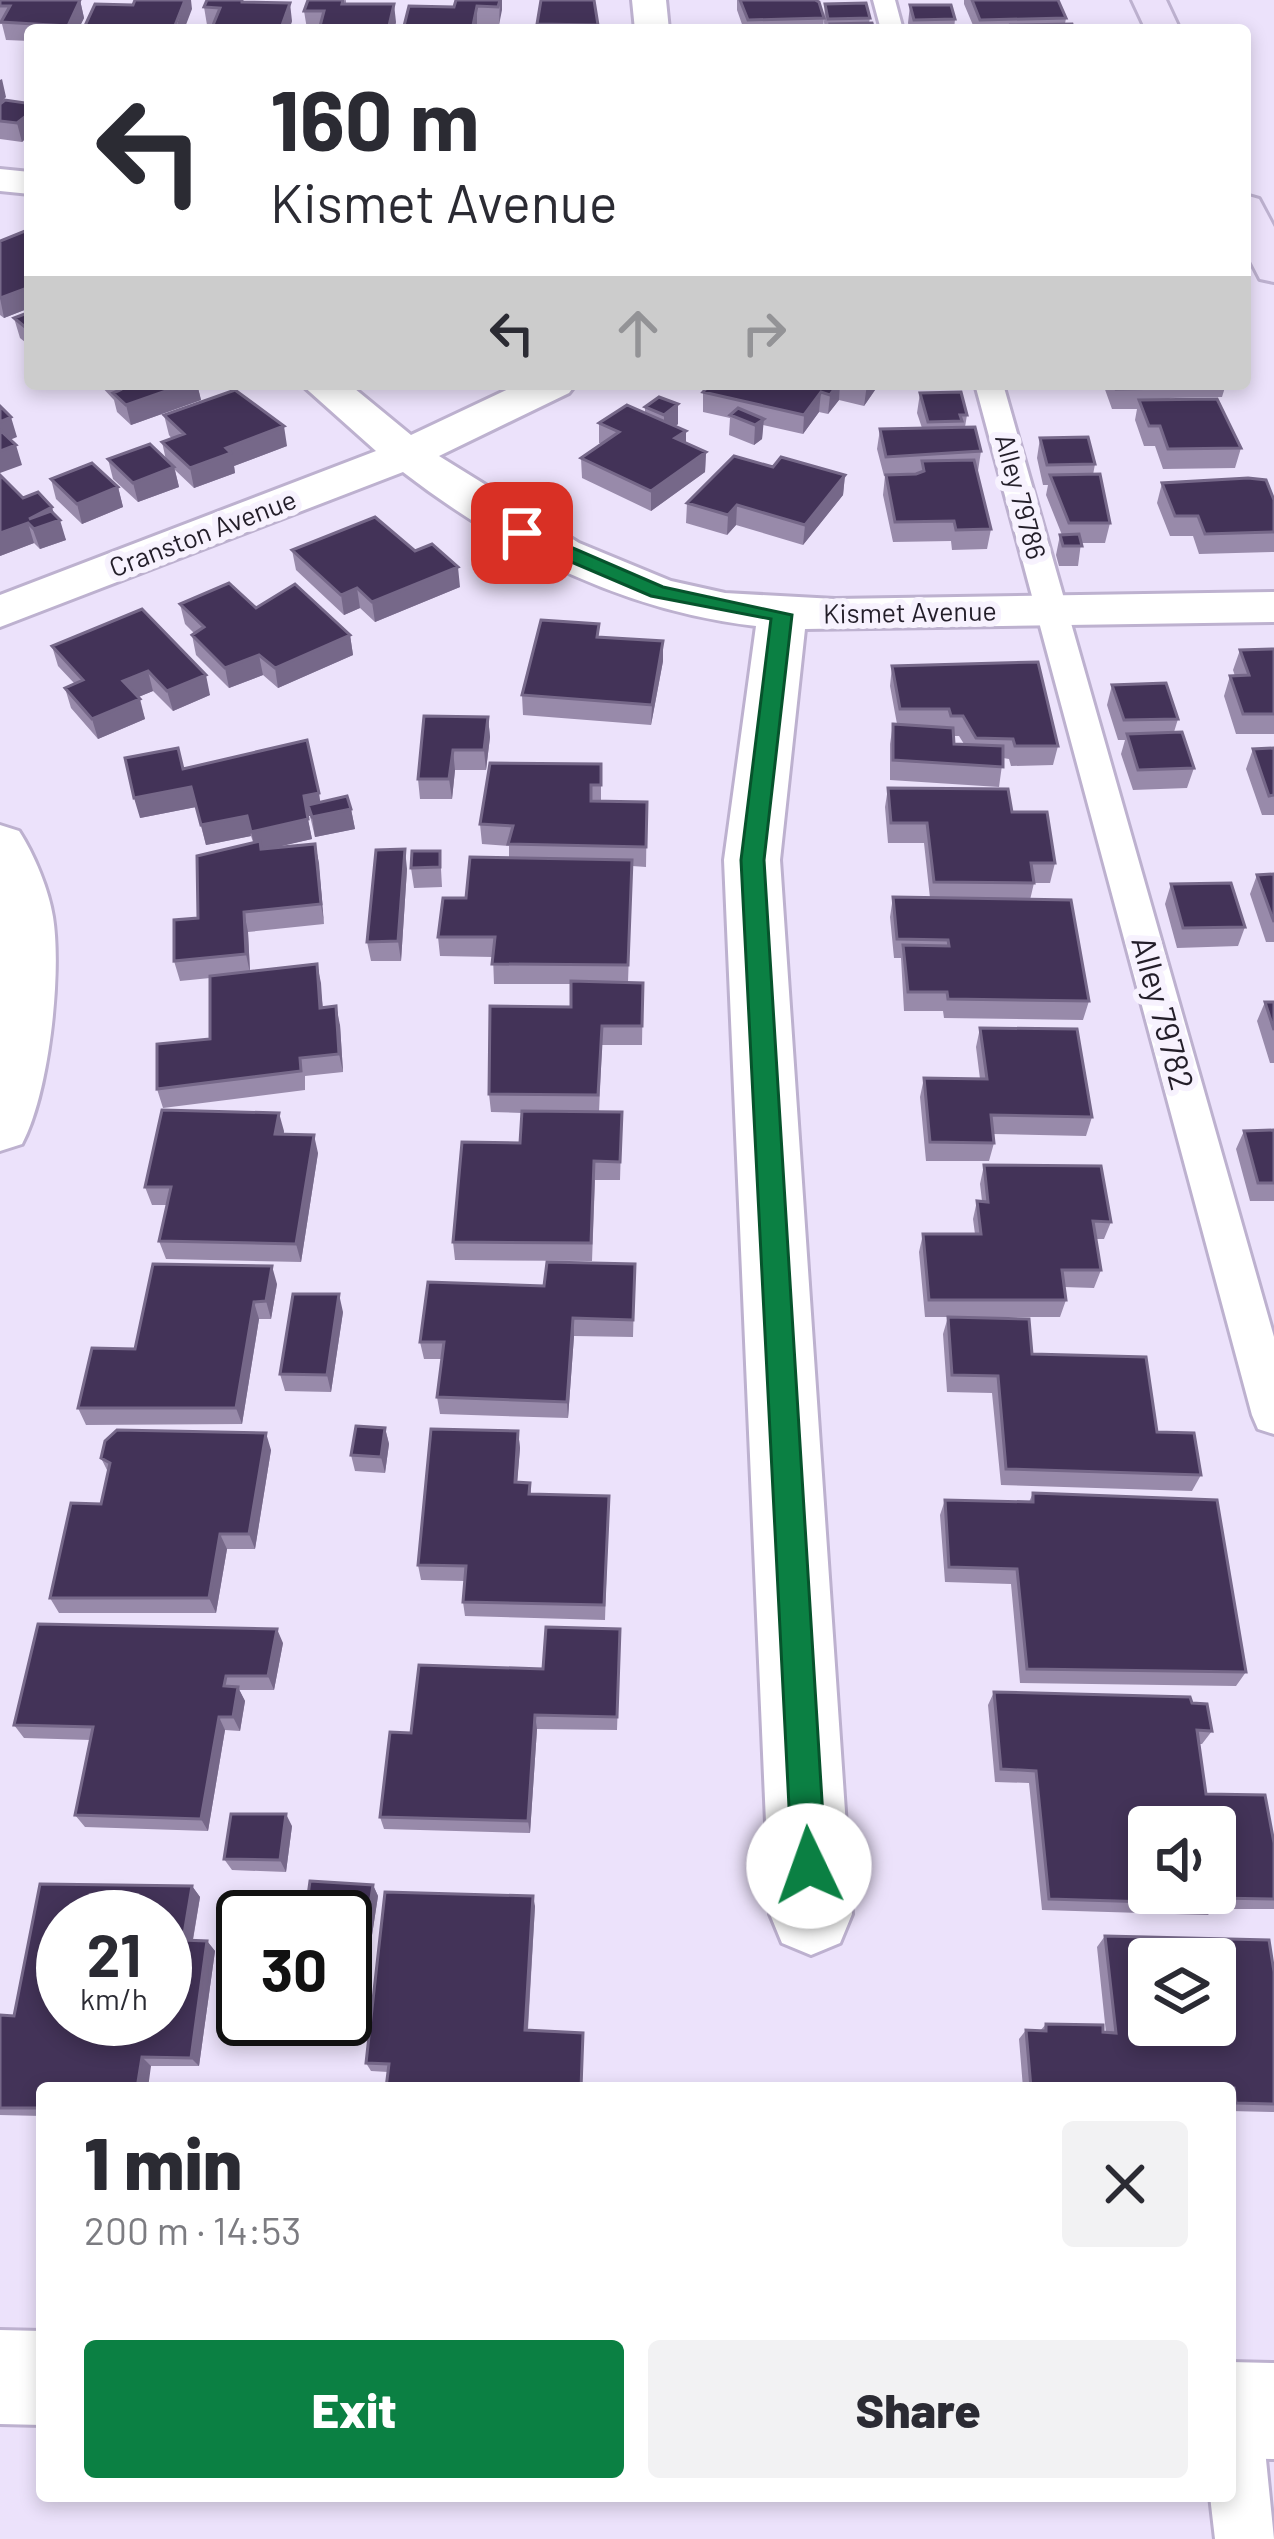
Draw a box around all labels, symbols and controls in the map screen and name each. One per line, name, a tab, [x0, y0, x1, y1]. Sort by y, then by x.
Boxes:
text: 160 m	[270, 67, 480, 168]
icon: left	[72, 72, 228, 228]
text: Kismet Avenue	[270, 169, 618, 234]
icon: left	[479, 300, 545, 366]
icon: ahead	[605, 300, 671, 366]
icon: right	[731, 300, 797, 366]
street label: Alley 79786	[990, 430, 1054, 563]
street label: Cranston Avenue	[104, 482, 300, 582]
pin	[471, 482, 573, 584]
icon: arrive	[489, 500, 555, 566]
street label: Kismet Avenue	[823, 593, 997, 629]
street label: Alley 79782	[1124, 932, 1204, 1094]
position arrow	[746, 1803, 872, 1929]
map controls	[1128, 1806, 1236, 2046]
button: sound	[1128, 1806, 1236, 1914]
speed limit sign: 30	[216, 1890, 372, 2046]
text: 21	[87, 1917, 141, 1989]
button: layers	[1128, 1938, 1236, 2046]
text: km/h	[80, 1980, 148, 2016]
text: 1 min	[84, 2118, 242, 2204]
button: close	[1062, 2121, 1188, 2247]
text: 200 m · 14:53	[84, 2206, 301, 2253]
button: Exit	[84, 2340, 624, 2478]
button: Share	[648, 2340, 1188, 2478]

